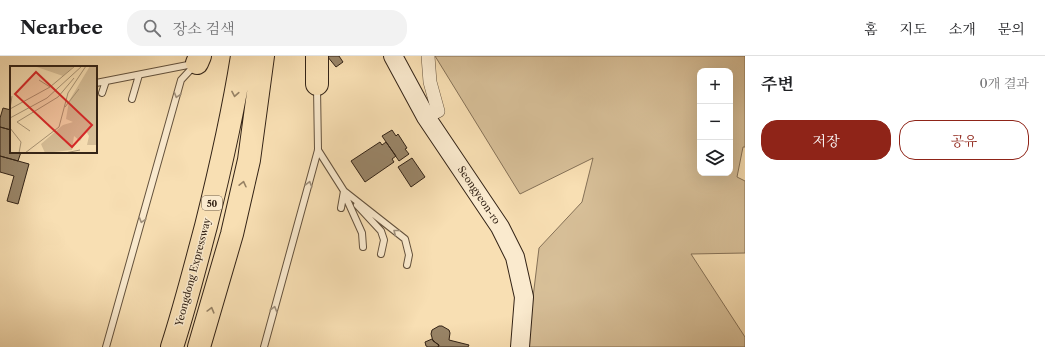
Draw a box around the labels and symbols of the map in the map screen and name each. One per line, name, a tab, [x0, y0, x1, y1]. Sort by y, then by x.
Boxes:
inset map	[10, 66, 97, 153]
one-way arrow	[232, 91, 240, 98]
one-way arrow	[173, 92, 181, 98]
street label: Seongyeon-ro	[455, 163, 503, 227]
one-way arrow	[239, 181, 247, 187]
one-way arrow	[304, 181, 312, 187]
road number: 50	[202, 196, 222, 210]
street label: Yeongdong Expressway	[172, 216, 214, 328]
one-way arrow	[138, 217, 146, 223]
one-way arrow	[393, 229, 400, 236]
one-way arrow	[206, 306, 215, 313]
one-way arrow	[269, 306, 278, 313]

